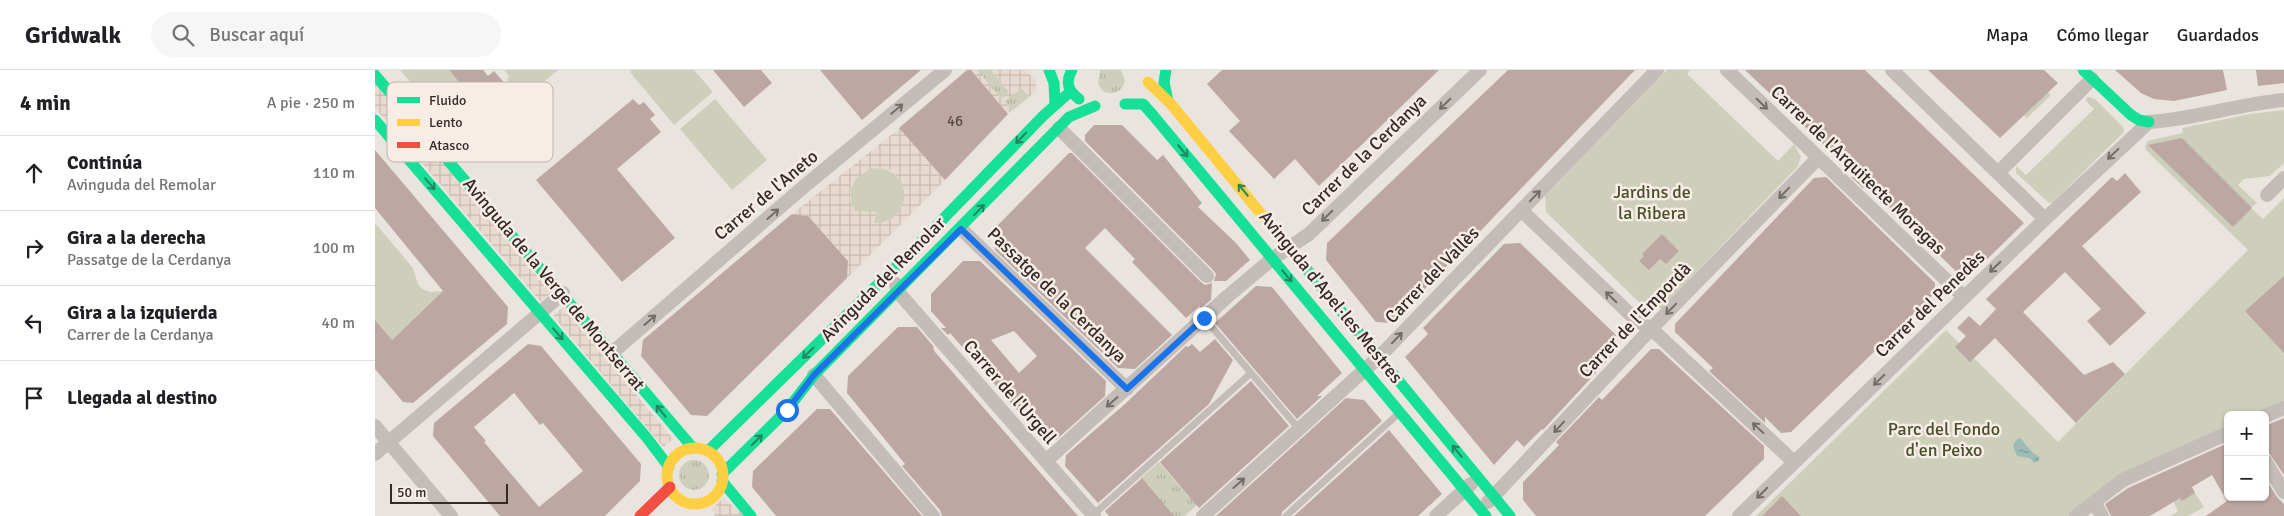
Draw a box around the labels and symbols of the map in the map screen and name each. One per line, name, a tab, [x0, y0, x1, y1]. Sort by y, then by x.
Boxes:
street label: Carrer de l'Arquitecte Moragas	[1766, 81, 1950, 259]
legend	[387, 82, 553, 162]
street label: Carrer de la Cerdanya	[1297, 90, 1431, 220]
text: Fluido	[429, 92, 466, 109]
one-way arrow	[1438, 98, 1451, 110]
one-way arrow	[1756, 98, 1768, 110]
one-way arrow	[891, 104, 904, 115]
house number: 46	[947, 112, 963, 130]
text: Lento	[429, 114, 463, 131]
one-way arrow	[1015, 132, 1027, 145]
text: Atasco	[429, 137, 469, 154]
street label: Carrer de l'Aneto	[710, 145, 822, 245]
one-way arrow	[1178, 145, 1189, 158]
one-way arrow	[2107, 148, 2119, 160]
street label: Avinguda de la Verge de Montserrat	[458, 173, 650, 395]
one-way arrow	[424, 177, 435, 190]
park label: Jardins de la Ribera	[1613, 181, 1691, 224]
one-way arrow	[1237, 184, 1248, 197]
one-way arrow	[1778, 187, 1790, 199]
one-way arrow	[1528, 190, 1540, 202]
one-way arrow	[973, 204, 985, 216]
street label: Avinguda d'Apel·les Mestres	[1255, 206, 1408, 388]
one-way arrow	[766, 208, 779, 219]
one-way arrow	[1321, 210, 1334, 222]
street label: Avinguda del Remolar	[816, 212, 950, 346]
street label: Carrer del Vallès	[1380, 222, 1484, 328]
street label: Passatge de la Cerdanya	[983, 223, 1131, 367]
street label: Carrer del Penedès	[1871, 246, 1990, 362]
street label: Carrer de l'Empordà	[1574, 258, 1696, 382]
one-way arrow	[1989, 261, 2002, 273]
one-way arrow	[1282, 270, 1293, 283]
one-way arrow	[1605, 291, 1618, 303]
one-way arrow	[1665, 303, 1677, 315]
route end	[1193, 307, 1216, 330]
one-way arrow	[643, 314, 656, 325]
one-way arrow	[553, 327, 564, 340]
one-way arrow	[1391, 331, 1403, 344]
street label: Carrer de l'Urgell	[959, 335, 1061, 449]
one-way arrow	[802, 347, 814, 359]
one-way arrow	[1873, 374, 1885, 386]
one-way arrow	[1105, 396, 1118, 408]
route start	[776, 399, 799, 422]
one-way arrow	[656, 405, 667, 418]
park label: Parc del Fondo d'en Peixo	[1888, 418, 2000, 461]
one-way arrow	[1553, 421, 1565, 434]
one-way arrow	[1752, 422, 1765, 434]
one-way arrow	[751, 433, 763, 446]
one-way arrow	[1451, 445, 1462, 458]
one-way arrow	[1233, 477, 1246, 489]
scale bar	[390, 481, 507, 504]
one-way arrow	[1756, 487, 1768, 499]

